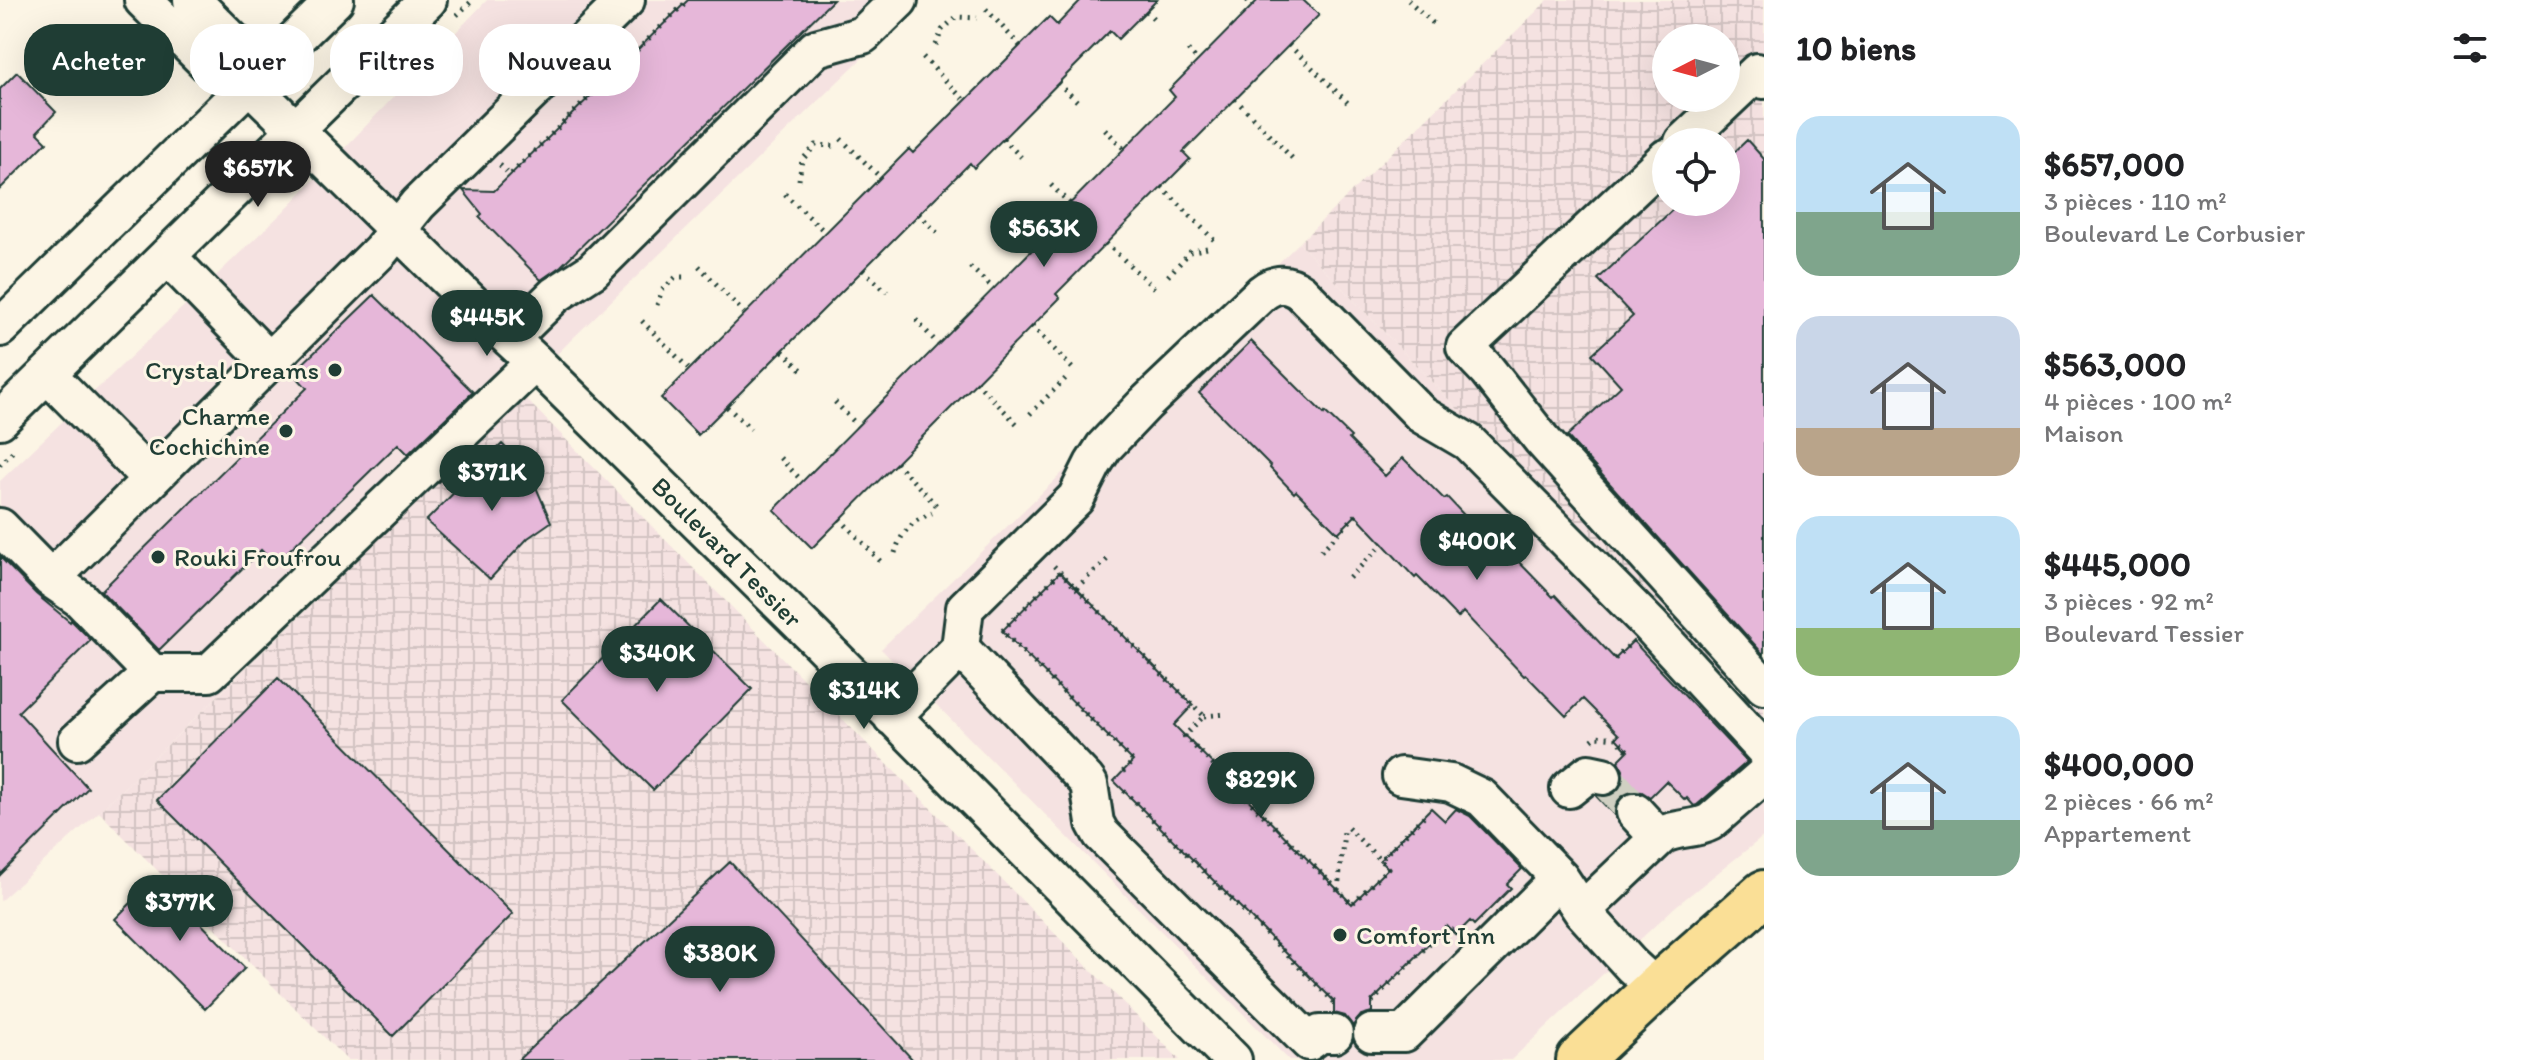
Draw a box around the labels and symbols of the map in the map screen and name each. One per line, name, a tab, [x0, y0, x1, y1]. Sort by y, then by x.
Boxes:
north arrow	[1652, 24, 1740, 112]
pin: $657K	[202, 141, 314, 209]
pin: $563K	[988, 201, 1100, 269]
pin: $445K	[431, 290, 543, 358]
place label: Crystal Dreams	[145, 354, 319, 386]
marker: Crystal Dreams	[326, 361, 344, 379]
place label: Charme Cochichine	[149, 400, 270, 462]
marker: Charme Cochichine	[277, 422, 295, 440]
pin: $371K	[436, 445, 548, 513]
street label: Boulevard Tessier	[645, 470, 809, 634]
pin: $400K	[1421, 514, 1533, 582]
place label: Rouki Froufrou	[174, 541, 342, 573]
marker: Rouki Froufrou	[149, 548, 167, 566]
pin: $340K	[601, 626, 713, 694]
pin: $314K	[808, 663, 920, 731]
pin: $829K	[1205, 752, 1317, 820]
pin: $377K	[124, 875, 236, 943]
place label: Comfort Inn	[1356, 919, 1495, 951]
pin: $380K	[664, 926, 776, 994]
marker: Comfort Inn	[1331, 926, 1349, 944]

